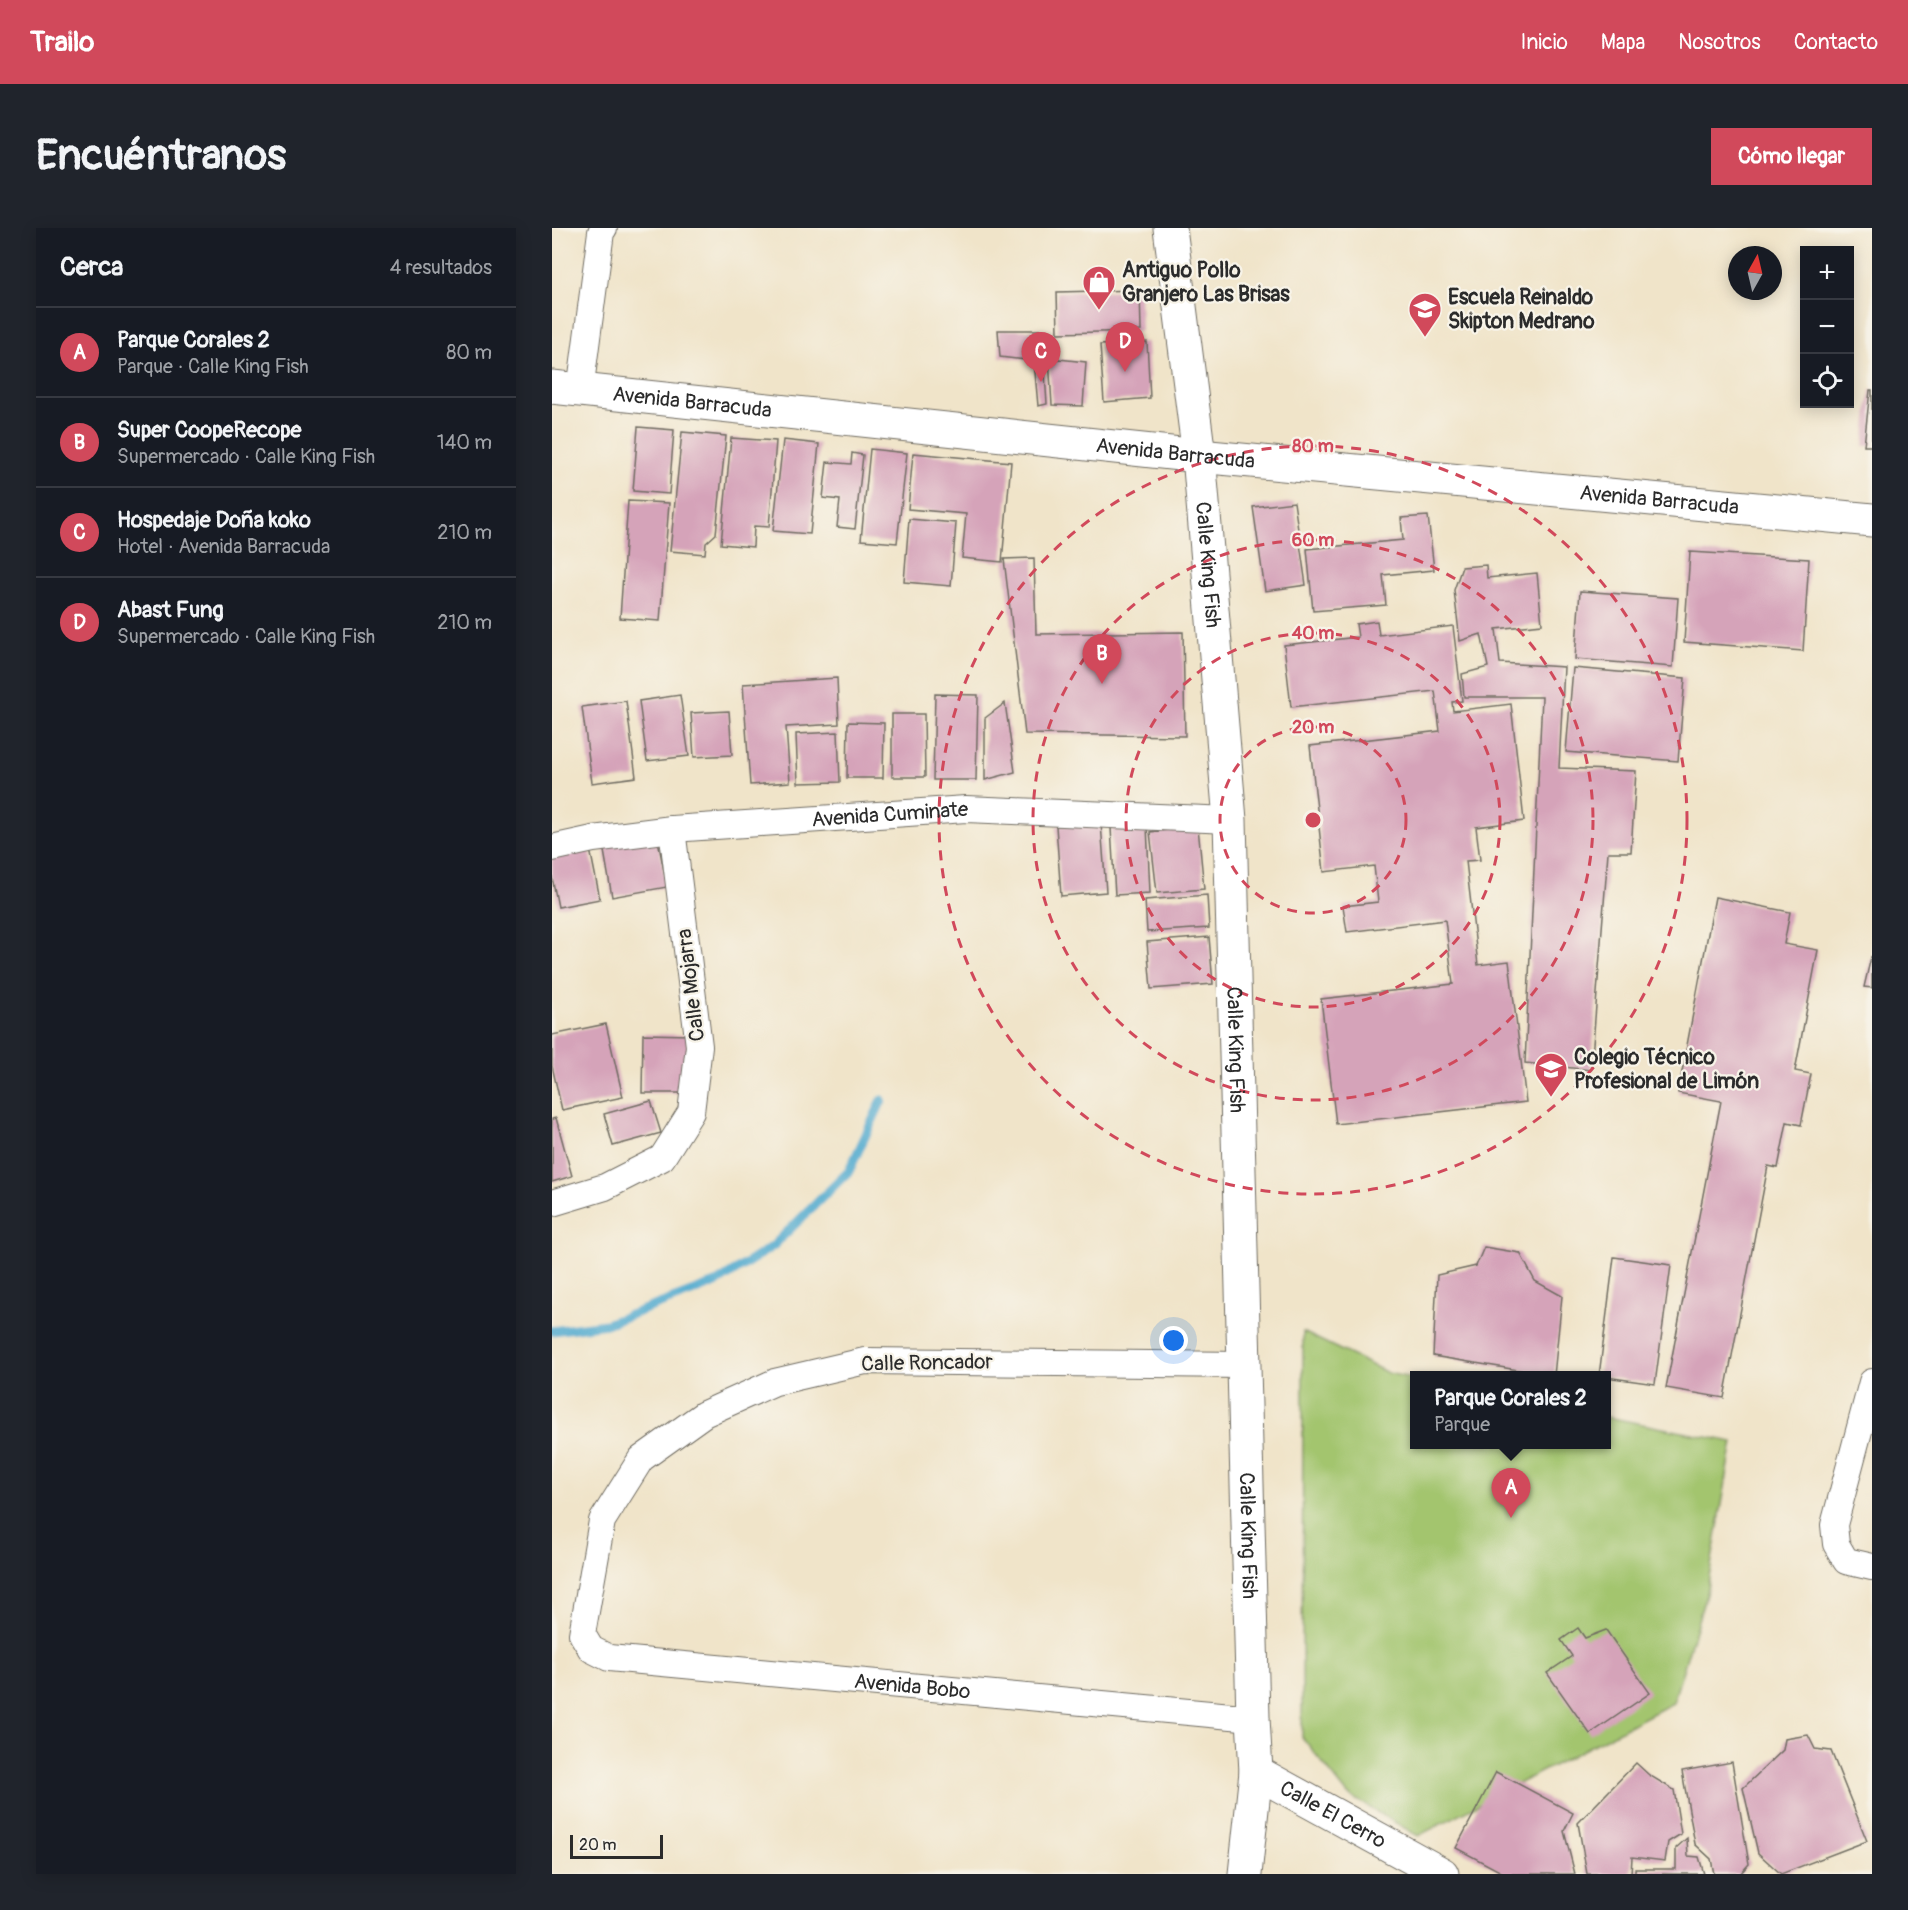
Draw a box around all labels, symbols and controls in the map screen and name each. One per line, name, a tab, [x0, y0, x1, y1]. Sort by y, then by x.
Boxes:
text: Trailo	[30, 25, 94, 60]
text: Inicio	[1521, 29, 1568, 56]
text: Mapa	[1601, 29, 1645, 56]
text: Nosotros	[1678, 29, 1761, 56]
text: Contacto	[1794, 29, 1878, 56]
button: Cómo llegar	[1711, 128, 1872, 185]
text: Encuéntranos	[36, 130, 286, 182]
north arrow	[1728, 246, 1782, 300]
map controls	[1800, 246, 1854, 408]
button: +	[1800, 246, 1854, 300]
text: Cerca	[60, 251, 123, 283]
text: 4 resultados	[390, 255, 492, 280]
place label: Antiguo Pollo Granjero Las Brisas	[1122, 257, 1290, 308]
shop icon: Antiguo Pollo Granjero Las Brisas	[1081, 264, 1117, 311]
place label: Escuela Reinaldo Skipton Medrano	[1448, 284, 1595, 335]
school or university icon: Escuela Reinaldo Skipton Medrano	[1407, 291, 1443, 338]
button: −	[1800, 300, 1854, 354]
pin: D	[1106, 322, 1144, 372]
text: Parque Corales 2	[117, 326, 270, 354]
pin: C	[1022, 332, 1060, 382]
text: A	[73, 340, 86, 365]
text: 80 m	[446, 340, 492, 365]
text: Parque · Calle King Fish	[117, 354, 309, 379]
button: locate	[1800, 354, 1854, 408]
street label: Avenida Barracuda	[611, 380, 773, 424]
text: Super CoopeRecope	[117, 416, 301, 444]
text: B	[74, 430, 85, 455]
text: 140 m	[437, 430, 492, 455]
street label: Avenida Barracuda	[1095, 432, 1256, 475]
text: 80 m	[1292, 435, 1334, 458]
text: Supermercado · Calle King Fish	[117, 444, 375, 469]
street label: Avenida Barracuda	[1578, 479, 1740, 521]
street label: Calle King Fish	[1189, 501, 1227, 629]
text: Hospedaje Doña koko	[117, 506, 311, 534]
text: C	[73, 520, 86, 545]
text: 210 m	[437, 520, 492, 545]
text: 60 m	[1292, 529, 1334, 552]
text: Hotel · Avenida Barracuda	[117, 534, 330, 559]
text: Abast Fung	[117, 596, 224, 624]
text: D	[73, 610, 86, 635]
text: 210 m	[437, 610, 492, 635]
text: 40 m	[1292, 622, 1334, 645]
text: Supermercado · Calle King Fish	[117, 624, 375, 649]
pin: B	[1082, 634, 1122, 684]
text: 20 m	[1292, 716, 1334, 739]
street label: Avenida Cuminate	[811, 795, 970, 833]
centre of rings	[1303, 810, 1323, 830]
street label: Calle Mojarra	[671, 927, 711, 1043]
street label: Calle King Fish	[1221, 986, 1251, 1113]
place label: Colegio Técnico Profesional de Limón	[1574, 1044, 1759, 1095]
school or university icon: Colegio Técnico Profesional de Limón	[1533, 1051, 1569, 1098]
your location	[1159, 1326, 1188, 1355]
street label: Calle Roncador	[861, 1348, 994, 1378]
popup	[1410, 1371, 1611, 1449]
text: Parque Corales 2	[1434, 1384, 1587, 1412]
text: Parque	[1434, 1412, 1490, 1437]
pin: A	[1492, 1468, 1530, 1518]
street label: Calle King Fish	[1233, 1472, 1263, 1599]
street label: Avenida Bobo	[853, 1667, 972, 1705]
street label: Calle El Cerro	[1275, 1774, 1391, 1854]
scale bar	[570, 1832, 663, 1860]
text: 20 m	[579, 1835, 617, 1855]

